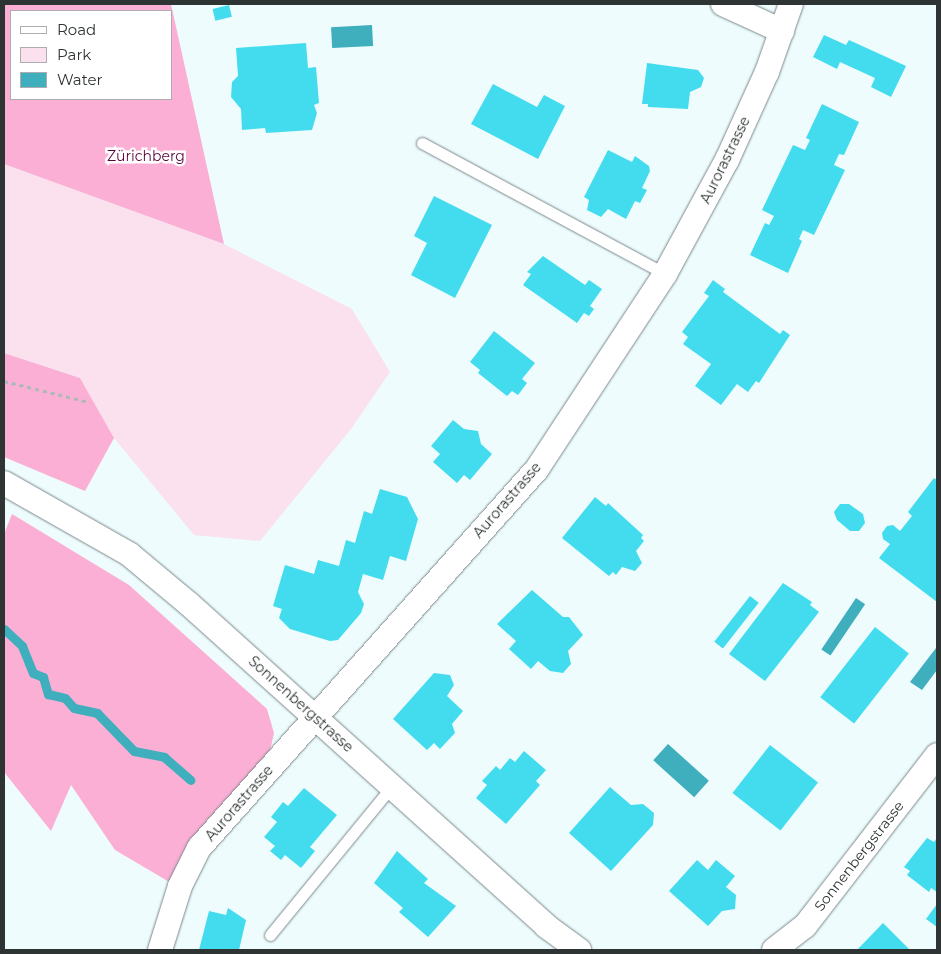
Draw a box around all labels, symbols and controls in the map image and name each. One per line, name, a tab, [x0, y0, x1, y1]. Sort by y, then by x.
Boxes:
legend	[10, 10, 172, 100]
text: Road	[57, 20, 96, 39]
text: Park	[57, 45, 91, 64]
text: Water	[57, 70, 103, 89]
street label: Aurorastrasse	[697, 114, 753, 206]
park label: Zürichberg	[107, 148, 185, 164]
street label: Aurorastrasse	[470, 459, 544, 541]
street label: Sonnenbergstrasse	[245, 653, 357, 755]
street label: Aurorastrasse	[202, 762, 276, 844]
street label: Sonnenbergstrasse	[811, 798, 907, 914]

